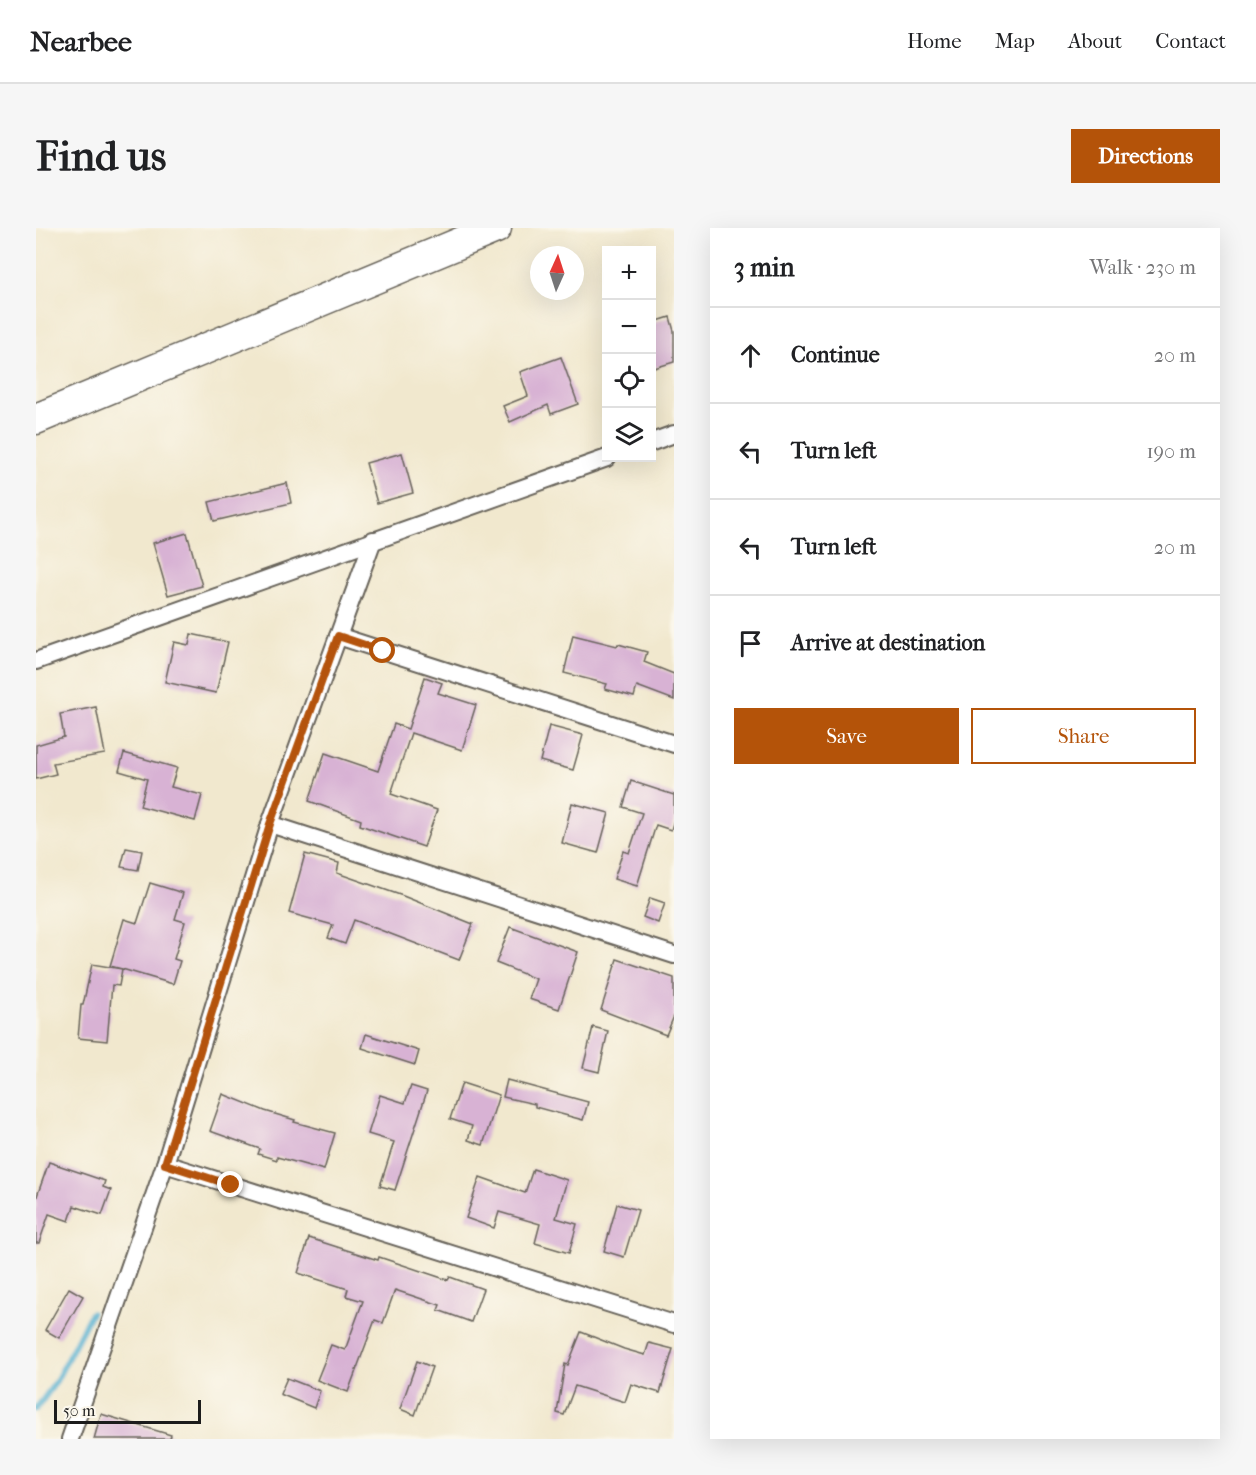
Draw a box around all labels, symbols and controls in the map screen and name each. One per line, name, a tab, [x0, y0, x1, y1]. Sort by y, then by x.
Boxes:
text: Nearbee	[30, 25, 132, 58]
text: Home	[907, 29, 962, 53]
text: Map	[995, 29, 1035, 53]
text: About	[1068, 29, 1122, 53]
text: Contact	[1155, 29, 1226, 53]
button: Directions	[1071, 129, 1220, 183]
text: Find us	[36, 132, 166, 181]
north arrow	[530, 246, 584, 300]
map controls	[602, 246, 656, 462]
button: +	[602, 246, 656, 300]
text: 3 min	[734, 252, 795, 283]
text: Walk · 230 m	[1090, 256, 1196, 279]
button: −	[602, 300, 656, 354]
icon: ahead	[734, 339, 767, 372]
text: Continue	[791, 342, 880, 368]
text: 20 m	[1154, 344, 1196, 367]
button: locate	[602, 354, 656, 408]
button: layers	[602, 408, 656, 462]
icon: left	[734, 435, 767, 468]
text: Turn left	[791, 438, 877, 464]
text: 190 m	[1146, 440, 1196, 463]
icon: left	[734, 531, 767, 564]
text: Turn left	[791, 534, 877, 560]
text: 20 m	[1154, 536, 1196, 559]
icon: arrive	[734, 627, 767, 660]
text: Arrive at destination	[791, 630, 985, 656]
route start	[369, 637, 395, 663]
button: Save	[734, 708, 959, 764]
button: Share	[971, 708, 1196, 764]
route end	[217, 1171, 243, 1197]
scale bar	[54, 1397, 201, 1424]
text: 50 m	[63, 1401, 95, 1420]

